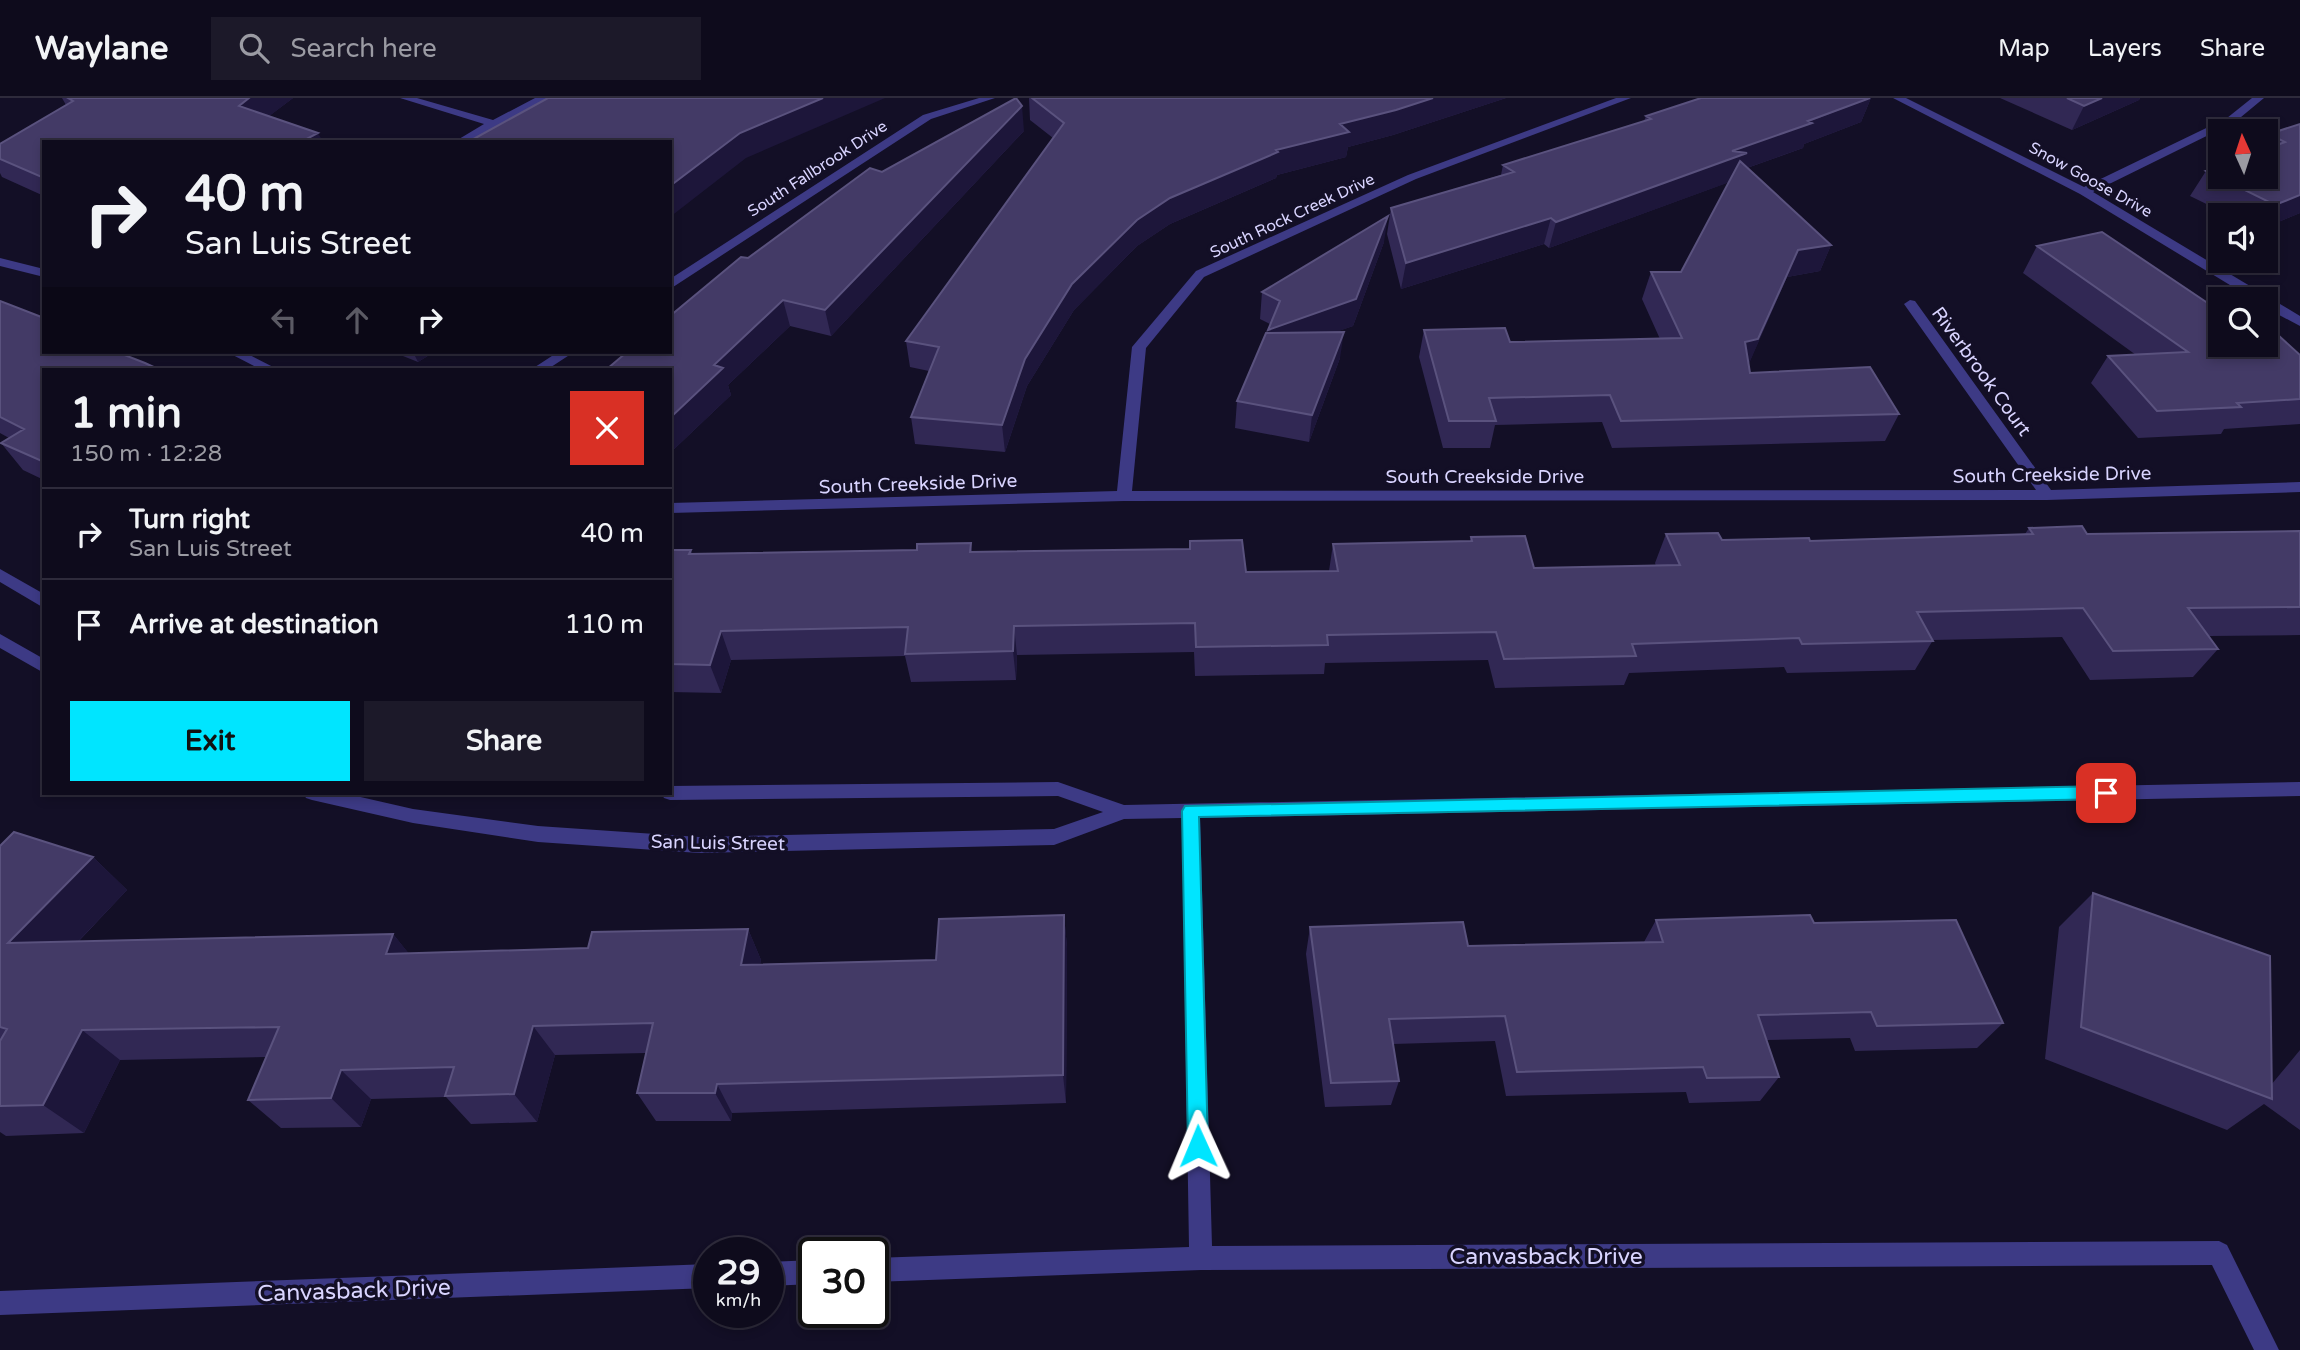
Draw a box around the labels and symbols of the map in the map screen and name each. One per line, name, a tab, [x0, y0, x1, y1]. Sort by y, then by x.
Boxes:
street label: South Fallbrook Drive	[744, 116, 891, 221]
north arrow	[2208, 119, 2278, 189]
street label: Snow Goose Drive	[2025, 138, 2156, 222]
street label: South Rock Creek Drive	[1207, 169, 1378, 263]
street label: Riverbrook Court	[1927, 303, 2035, 440]
street label: South Creekside Drive	[1952, 462, 2152, 488]
street label: South Creekside Drive	[1386, 466, 1584, 488]
street label: South Creekside Drive	[818, 470, 1018, 498]
pin	[2076, 763, 2136, 823]
street label: San Luis Street	[651, 831, 785, 855]
position arrow	[1161, 1109, 1235, 1183]
speed limit sign: 30	[798, 1237, 889, 1328]
street label: Canvasback Drive	[1449, 1243, 1643, 1271]
street label: Canvasback Drive	[257, 1274, 451, 1308]

